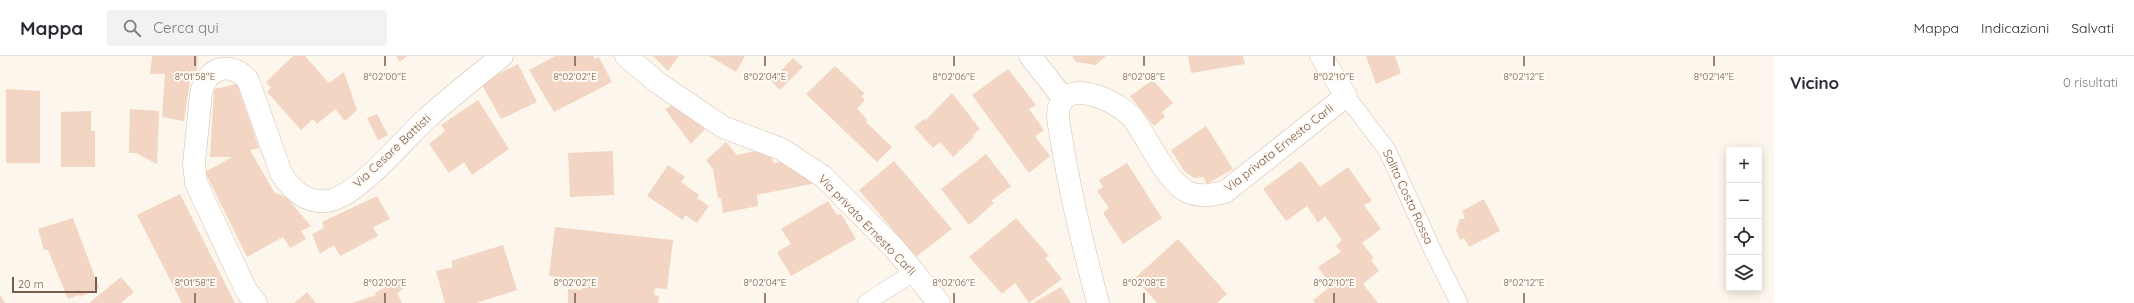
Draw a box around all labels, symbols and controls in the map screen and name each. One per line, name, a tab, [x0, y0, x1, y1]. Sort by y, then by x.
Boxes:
search box	[107, 10, 387, 46]
text: Mappa	[20, 16, 83, 40]
icon: search	[121, 17, 143, 39]
text: Cerca qui	[153, 18, 219, 37]
text: Mappa	[1914, 19, 1959, 37]
text: Indicazioni	[1981, 19, 2049, 37]
text: Salvati	[2071, 19, 2114, 37]
text: 8°01'58"E	[175, 70, 216, 83]
text: 8°02'00"E	[363, 70, 407, 83]
text: 8°02'02"E	[553, 70, 597, 83]
text: 8°02'04"E	[744, 70, 787, 83]
text: 8°02'06"E	[933, 70, 976, 83]
text: 8°02'08"E	[1123, 70, 1166, 83]
text: 8°02'10"E	[1313, 70, 1355, 83]
text: 8°02'12"E	[1504, 70, 1545, 83]
text: 8°02'14"E	[1694, 70, 1735, 83]
text: Vicino	[1790, 72, 1839, 93]
text: 0 risultati	[2063, 74, 2118, 90]
street label: Via privata Ernesto Carli	[1221, 100, 1336, 195]
street label: Via Cesare Battisti	[350, 111, 434, 191]
street label: Salita Costa Rossa	[1380, 147, 1437, 247]
map controls	[1726, 147, 1762, 291]
button: +	[1726, 147, 1762, 183]
street label: Via privata Ernesto Carli	[815, 171, 919, 278]
button: −	[1726, 183, 1762, 219]
button: locate	[1726, 219, 1762, 255]
button: layers	[1726, 255, 1762, 291]
scale bar	[12, 275, 97, 294]
text: 8°01'58"E	[175, 276, 216, 289]
text: 8°02'00"E	[363, 276, 407, 289]
text: 8°02'02"E	[553, 276, 597, 289]
text: 8°02'04"E	[744, 276, 787, 289]
text: 8°02'06"E	[933, 276, 976, 289]
text: 8°02'08"E	[1123, 276, 1166, 289]
text: 8°02'10"E	[1313, 276, 1355, 289]
text: 8°02'12"E	[1504, 276, 1545, 289]
text: 20 m	[18, 277, 44, 291]

